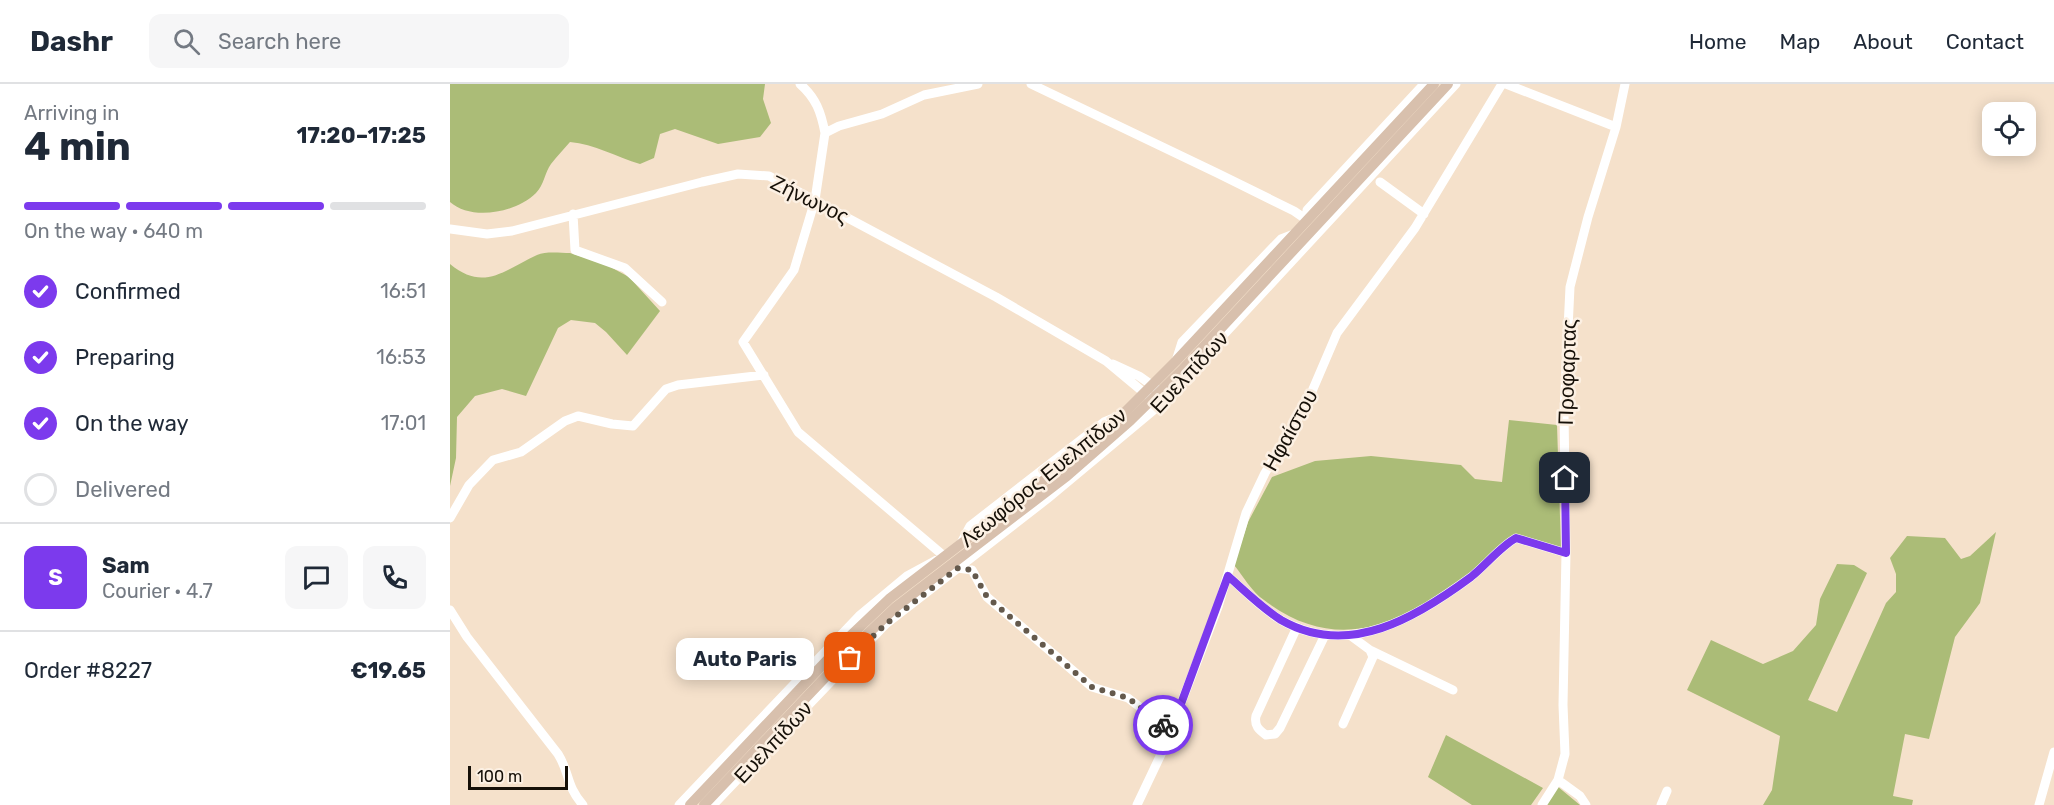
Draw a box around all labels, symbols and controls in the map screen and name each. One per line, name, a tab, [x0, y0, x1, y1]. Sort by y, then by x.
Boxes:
search box	[149, 14, 569, 68]
text: Dashr	[30, 25, 113, 58]
icon: search	[170, 25, 203, 58]
text: Search here	[218, 28, 341, 55]
text: Home	[1689, 29, 1746, 54]
text: Map	[1779, 29, 1820, 54]
text: About	[1853, 29, 1913, 54]
text: Contact	[1946, 29, 2024, 54]
text: Arriving in	[24, 101, 119, 125]
map controls	[1982, 102, 2036, 156]
button: locate	[1982, 102, 2036, 156]
text: 17:20–17:25	[296, 122, 426, 149]
text: 4 min	[24, 124, 131, 170]
street label: Ζήνωνος	[767, 169, 853, 229]
text: On the way · 640 m	[24, 219, 203, 243]
icon: check	[24, 275, 57, 308]
text: Confirmed	[75, 278, 181, 305]
text: 16:51	[380, 279, 426, 303]
street label: Προφαρτας	[1553, 318, 1581, 426]
street label: Ευελπίδων	[1145, 326, 1233, 418]
icon: check	[24, 341, 57, 374]
text: Preparing	[75, 344, 175, 371]
text: 16:53	[376, 345, 426, 369]
street label: Ηφαίστου	[1257, 385, 1323, 475]
street label: Λεωφόρος Ευελπίδων	[955, 402, 1131, 552]
icon: check	[24, 407, 57, 440]
text: On the way	[75, 410, 189, 437]
text: 17:01	[381, 411, 426, 435]
pin	[1539, 452, 1590, 503]
icon: home	[1548, 461, 1581, 494]
text: Delivered	[75, 476, 171, 503]
button: chat	[285, 546, 348, 609]
button: phone	[363, 546, 426, 609]
text: Sam	[102, 552, 150, 579]
text: S	[48, 564, 63, 591]
text: Courier · 4.7	[102, 579, 213, 603]
pin	[824, 632, 875, 683]
callout: Auto Paris	[676, 637, 814, 679]
icon: bag	[833, 641, 866, 674]
text: Auto Paris	[693, 647, 797, 671]
text: Order #8227	[24, 657, 152, 684]
text: €19.65	[350, 657, 426, 684]
courier	[1133, 695, 1193, 755]
street label: Ευελπίδων	[729, 696, 817, 788]
icon: bike	[1147, 709, 1180, 742]
scale bar	[468, 763, 568, 790]
text: 100 m	[477, 767, 522, 786]

